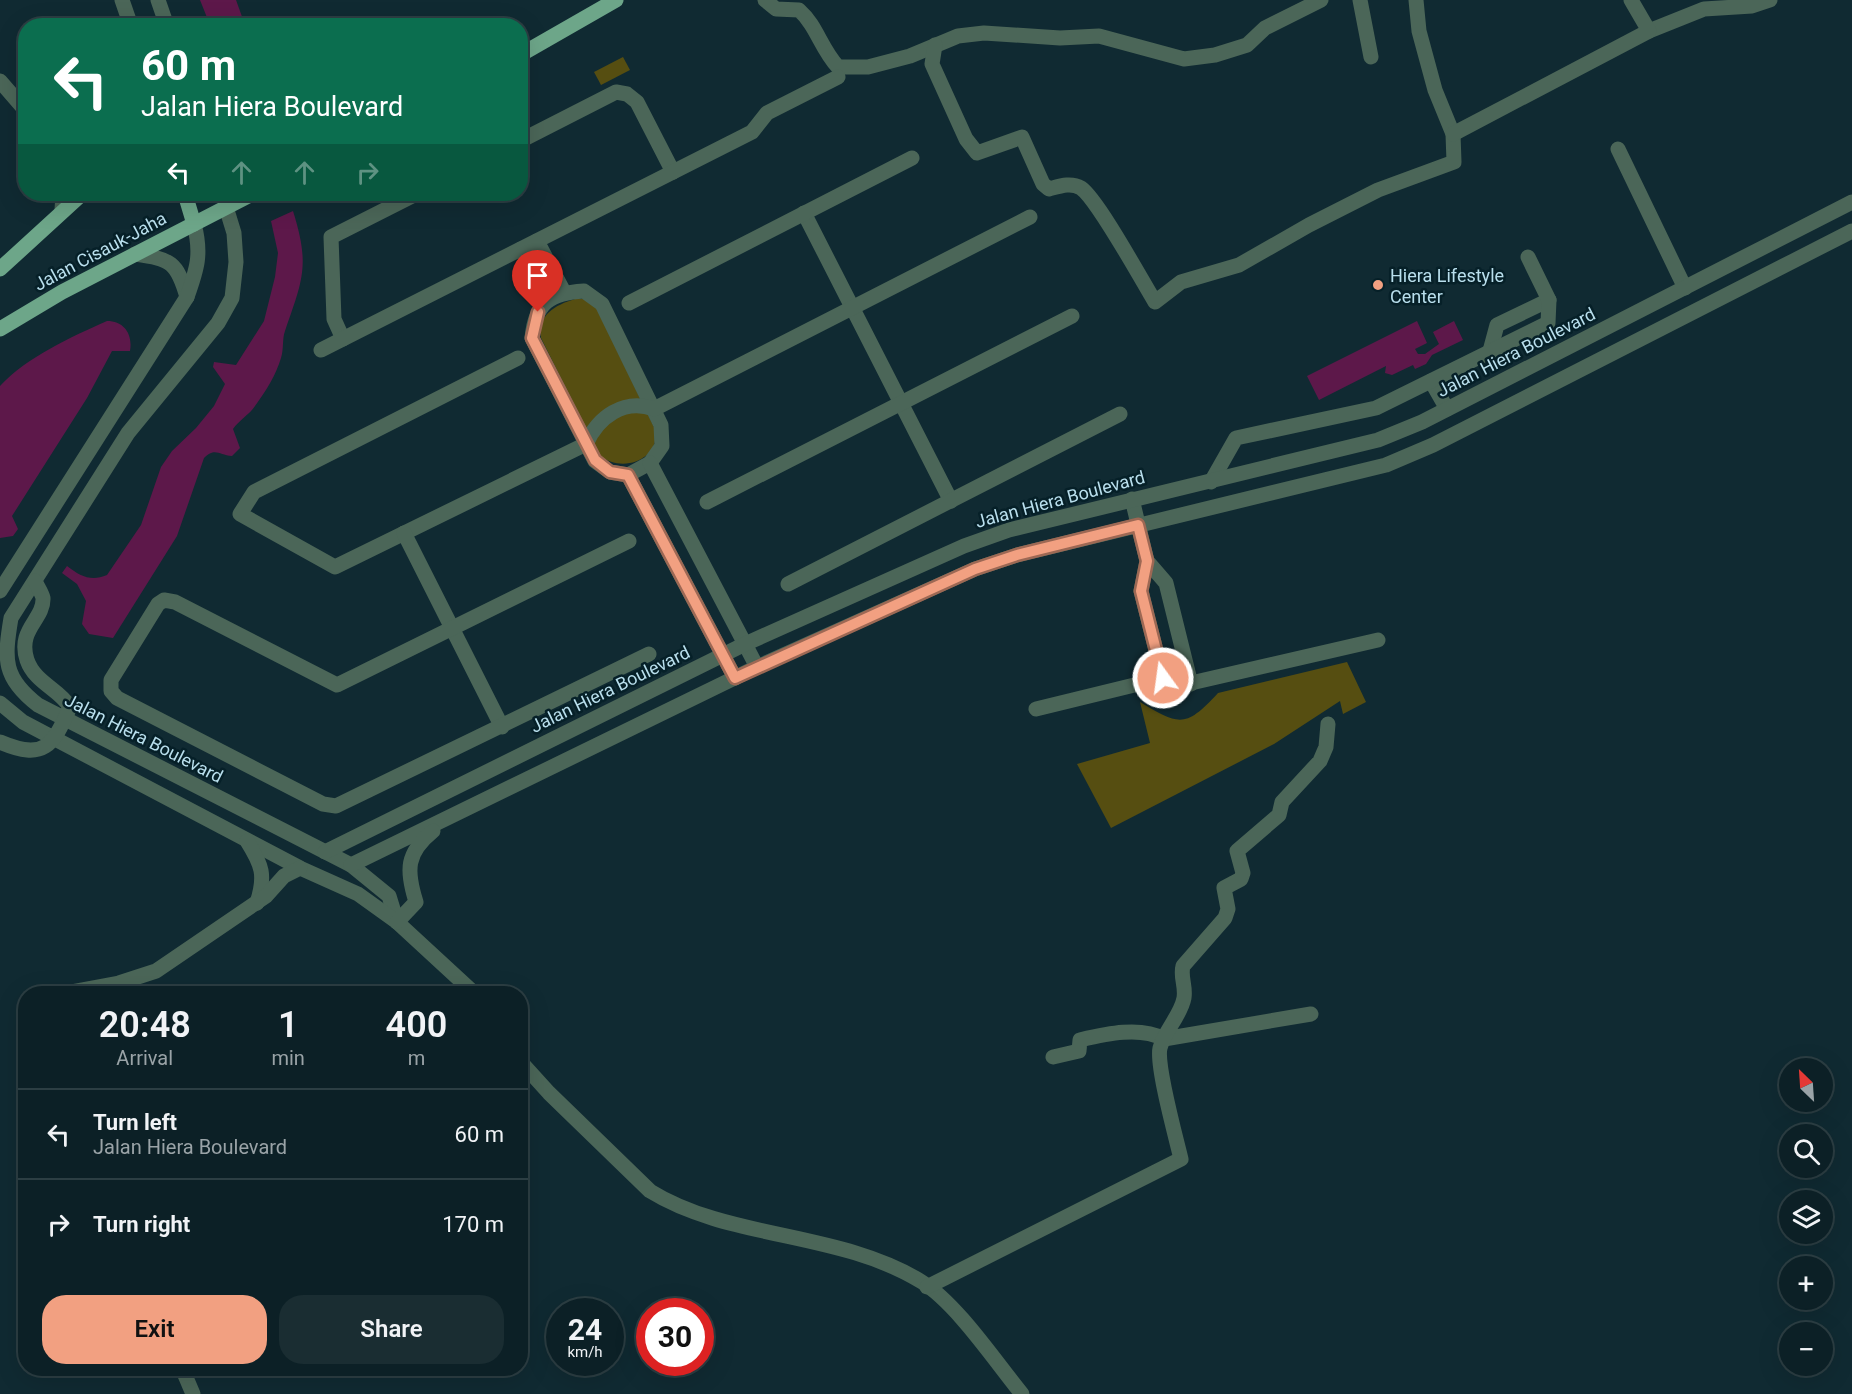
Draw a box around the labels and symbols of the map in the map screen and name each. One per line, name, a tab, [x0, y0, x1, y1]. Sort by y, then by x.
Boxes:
street label: Jalan Cisauk-Jaha	[30, 207, 170, 295]
pin	[512, 250, 563, 312]
place label: Hiera Lifestyle Center	[1390, 265, 1504, 307]
marker: Hiera Lifestyle Center	[1371, 278, 1385, 292]
street label: Jalan Hiera Boulevard	[1433, 303, 1599, 401]
street label: Jalan Hiera Boulevard	[973, 466, 1147, 532]
street label: Jalan Hiera Boulevard	[527, 641, 693, 737]
position arrow	[1131, 646, 1195, 710]
street label: Jalan Hiera Boulevard	[61, 689, 227, 787]
north arrow	[1779, 1058, 1833, 1112]
speed limit sign: 30	[636, 1298, 714, 1376]

